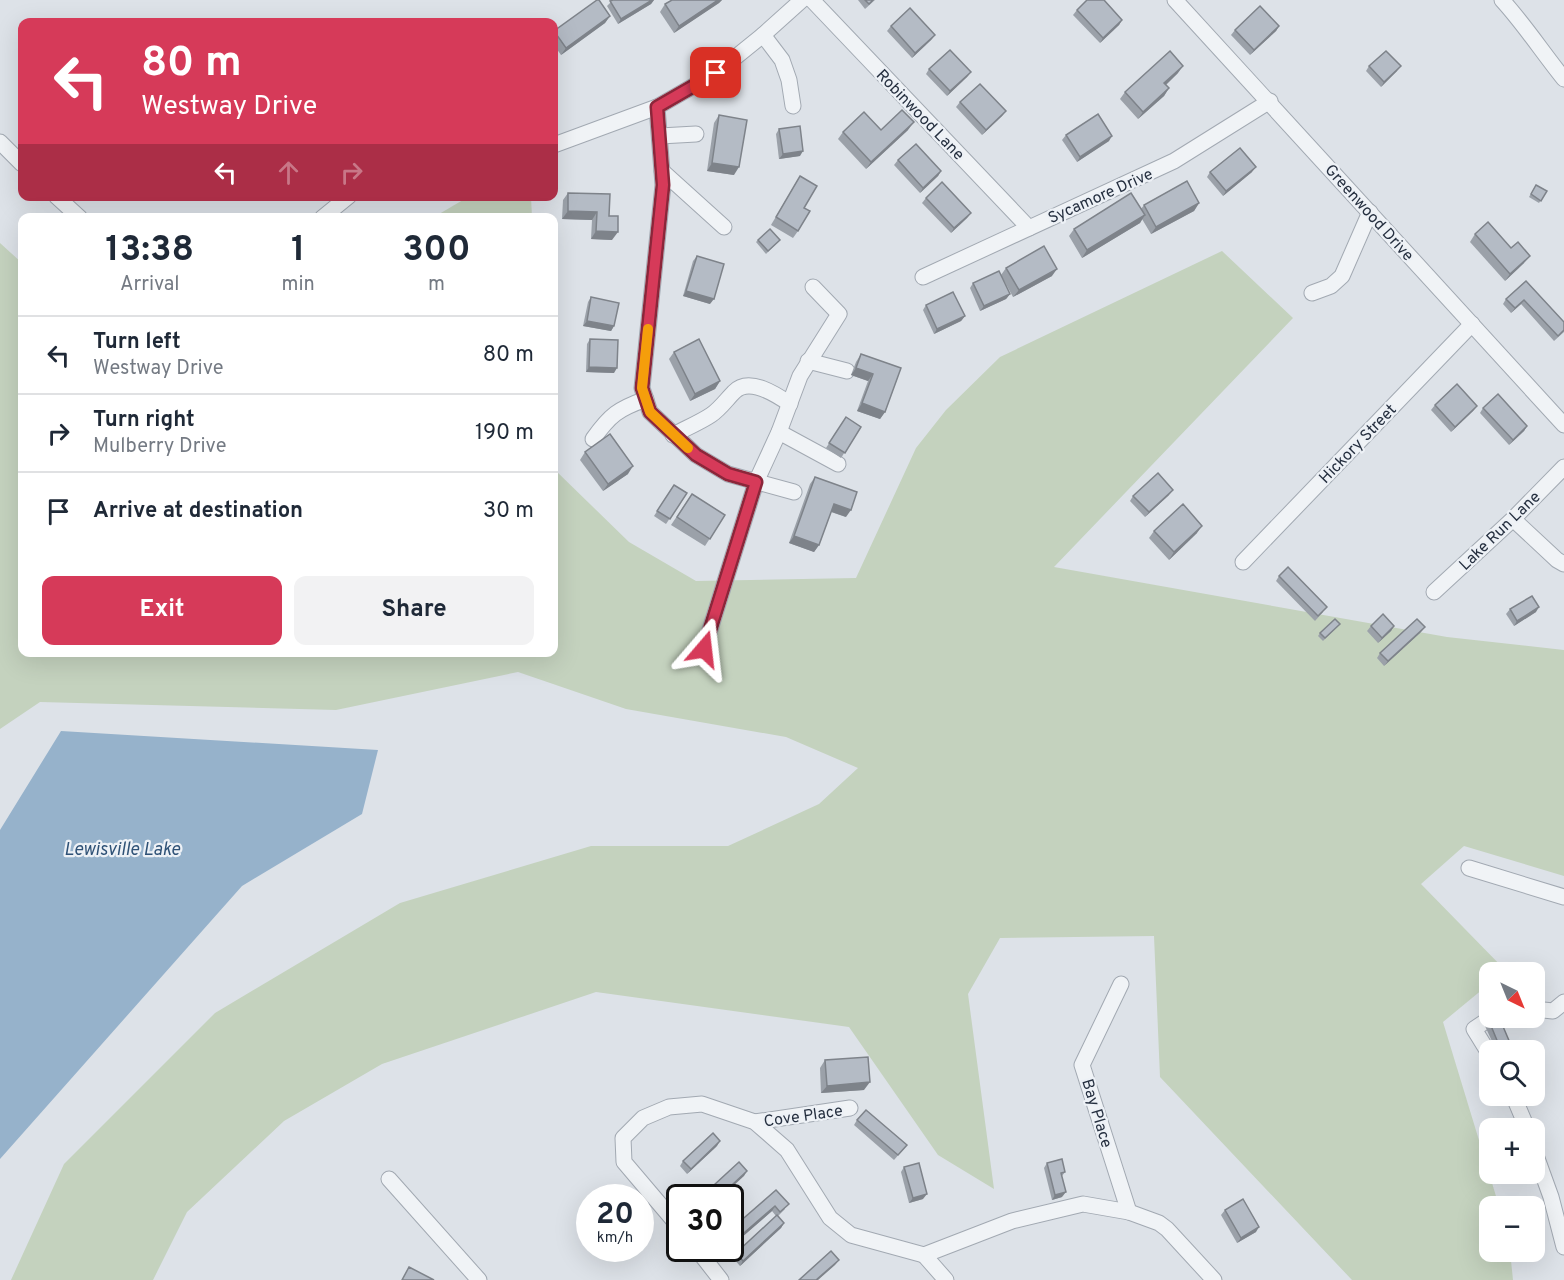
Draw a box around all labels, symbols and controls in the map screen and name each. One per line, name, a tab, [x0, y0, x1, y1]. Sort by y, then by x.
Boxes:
text: 80 m	[141, 38, 242, 91]
icon: left	[42, 42, 120, 120]
pin	[690, 47, 741, 98]
icon: arrive	[699, 56, 732, 89]
street label: Robinwood Lane	[871, 66, 968, 165]
text: Westway Drive	[141, 90, 317, 124]
icon: left	[209, 156, 242, 189]
icon: ahead	[272, 156, 305, 189]
icon: right	[335, 156, 368, 189]
street label: Greenwood Drive	[1320, 161, 1417, 266]
street label: Sycamore Drive	[1045, 165, 1156, 229]
text: 13:38	[105, 228, 194, 274]
text: 1	[291, 228, 305, 274]
text: 300	[402, 228, 471, 274]
text: Arrival	[120, 272, 180, 298]
text: min	[282, 272, 315, 298]
text: m	[428, 272, 445, 298]
text: Turn left	[93, 329, 181, 356]
icon: left	[42, 339, 75, 372]
text: 80 m	[483, 342, 534, 369]
text: Westway Drive	[93, 356, 224, 382]
street label: Hickory Street	[1316, 400, 1401, 488]
text: Turn right	[93, 407, 195, 434]
icon: right	[42, 417, 75, 450]
text: 190 m	[475, 420, 534, 447]
text: Mulberry Drive	[93, 434, 226, 460]
street label: Lake Run Lane	[1456, 488, 1545, 575]
icon: arrive	[42, 495, 75, 528]
text: Arrive at destination	[93, 498, 303, 525]
text: 30 m	[483, 498, 534, 525]
button: Exit	[42, 576, 282, 645]
button: Share	[294, 576, 534, 645]
position arrow	[672, 617, 736, 681]
water label: Lewisville Lake	[64, 839, 181, 862]
north arrow	[1479, 962, 1545, 1028]
map controls	[1479, 962, 1545, 1262]
button: search	[1479, 1040, 1545, 1106]
street label: Bay Place	[1076, 1077, 1116, 1150]
street label: Cove Place	[763, 1102, 844, 1132]
button: +	[1479, 1118, 1545, 1184]
speed limit sign: 30	[666, 1184, 744, 1262]
button: −	[1479, 1196, 1545, 1262]
text: 20	[596, 1197, 634, 1234]
text: km/h	[597, 1229, 633, 1248]

